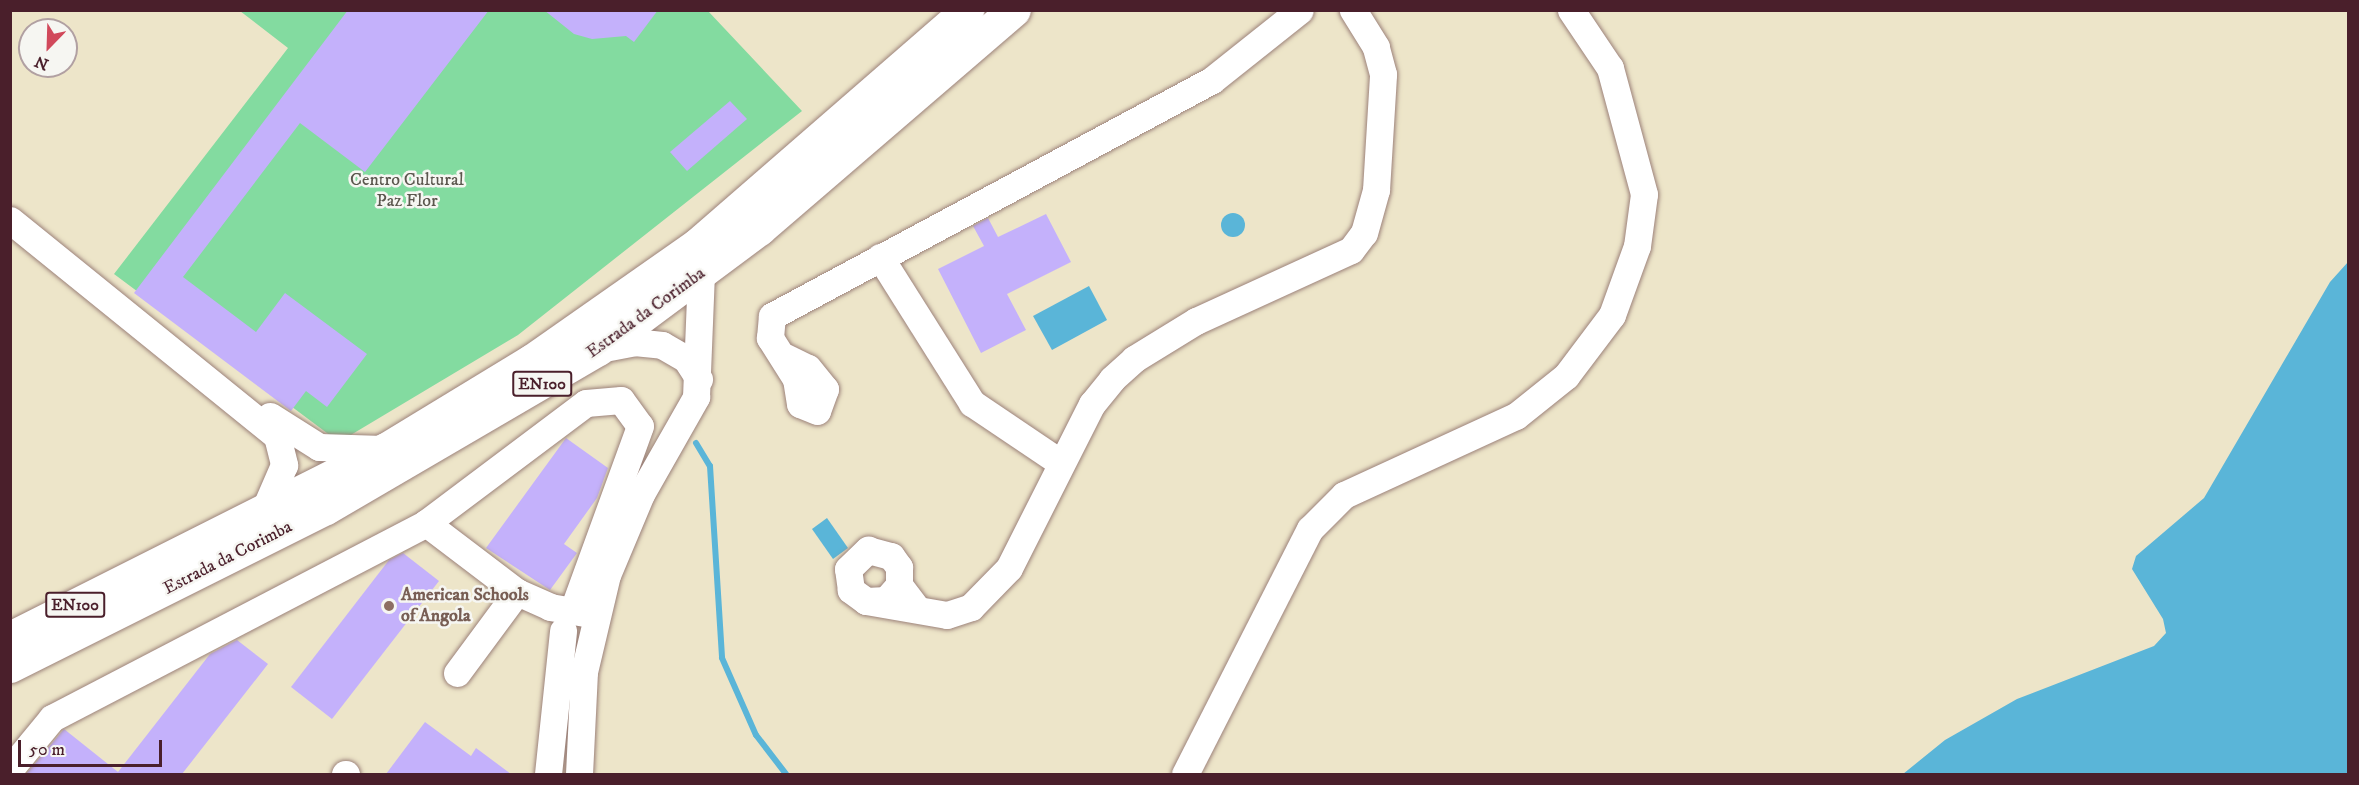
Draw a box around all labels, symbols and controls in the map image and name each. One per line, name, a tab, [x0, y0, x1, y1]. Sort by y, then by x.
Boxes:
north arrow	[18, 18, 78, 78]
text: N	[32, 51, 52, 75]
park label: Centro Cultural Paz Flor	[350, 170, 464, 213]
street label: Estrada da Corimba	[582, 263, 710, 363]
road number: EN100	[512, 371, 572, 397]
street label: Estrada da Corimba	[160, 516, 296, 600]
place label: American Schools of Angola	[401, 585, 529, 628]
road number: EN100	[45, 592, 105, 618]
marker: American Schools of Angola	[382, 599, 396, 613]
scale bar	[21, 728, 165, 766]
text: 50 m	[29, 739, 65, 761]

